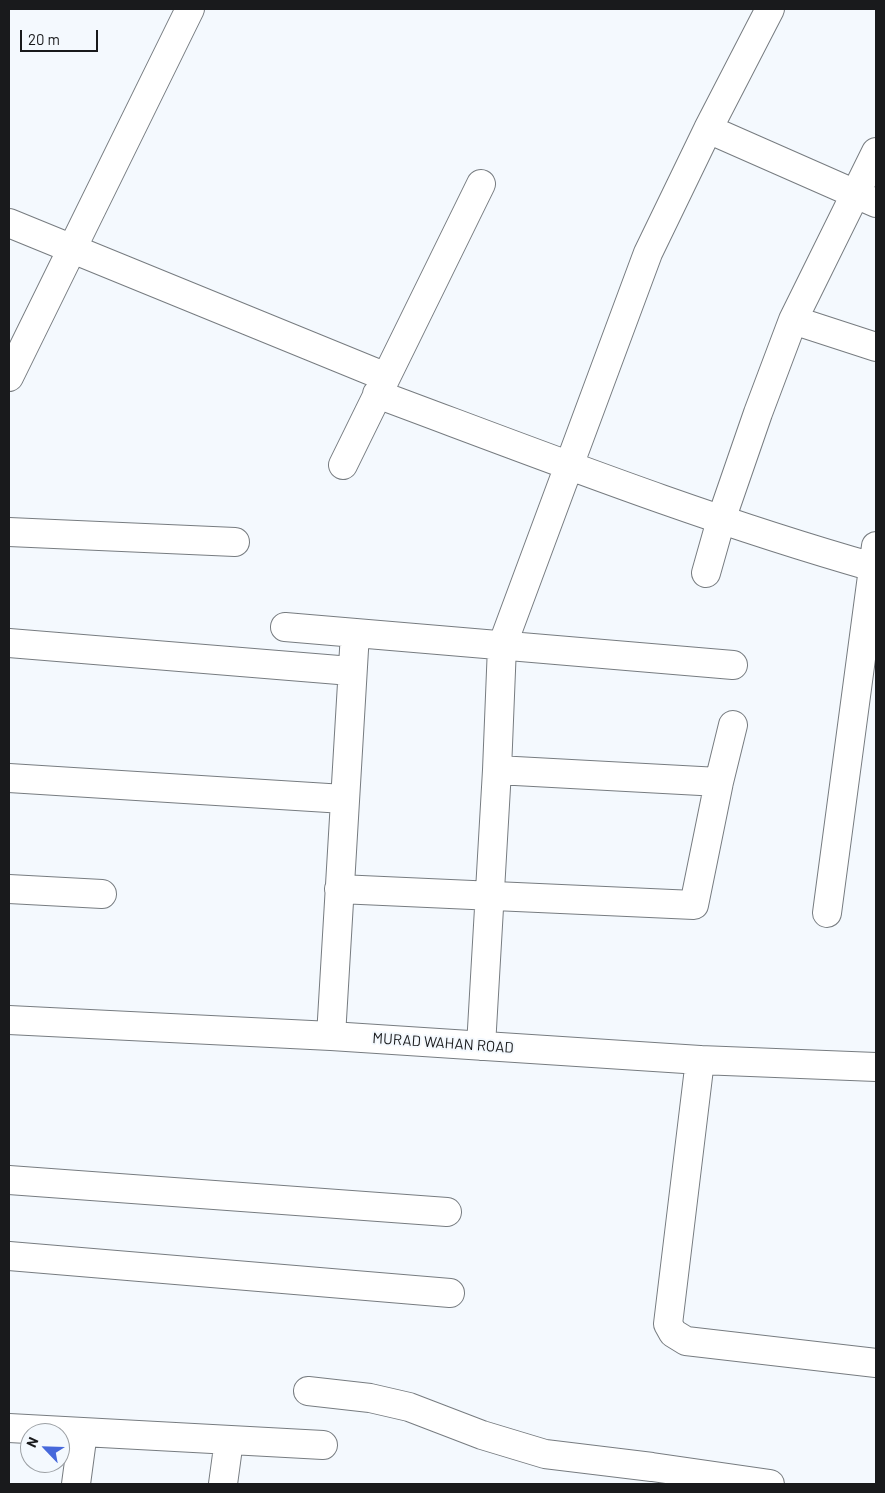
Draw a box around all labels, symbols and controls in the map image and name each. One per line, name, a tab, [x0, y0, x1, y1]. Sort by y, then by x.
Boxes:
scale bar	[22, 20, 100, 52]
text: 20 m	[28, 30, 60, 48]
street label: MURAD WAHAN ROAD	[372, 1029, 514, 1057]
north arrow	[20, 1423, 70, 1473]
text: N	[22, 1434, 41, 1450]

